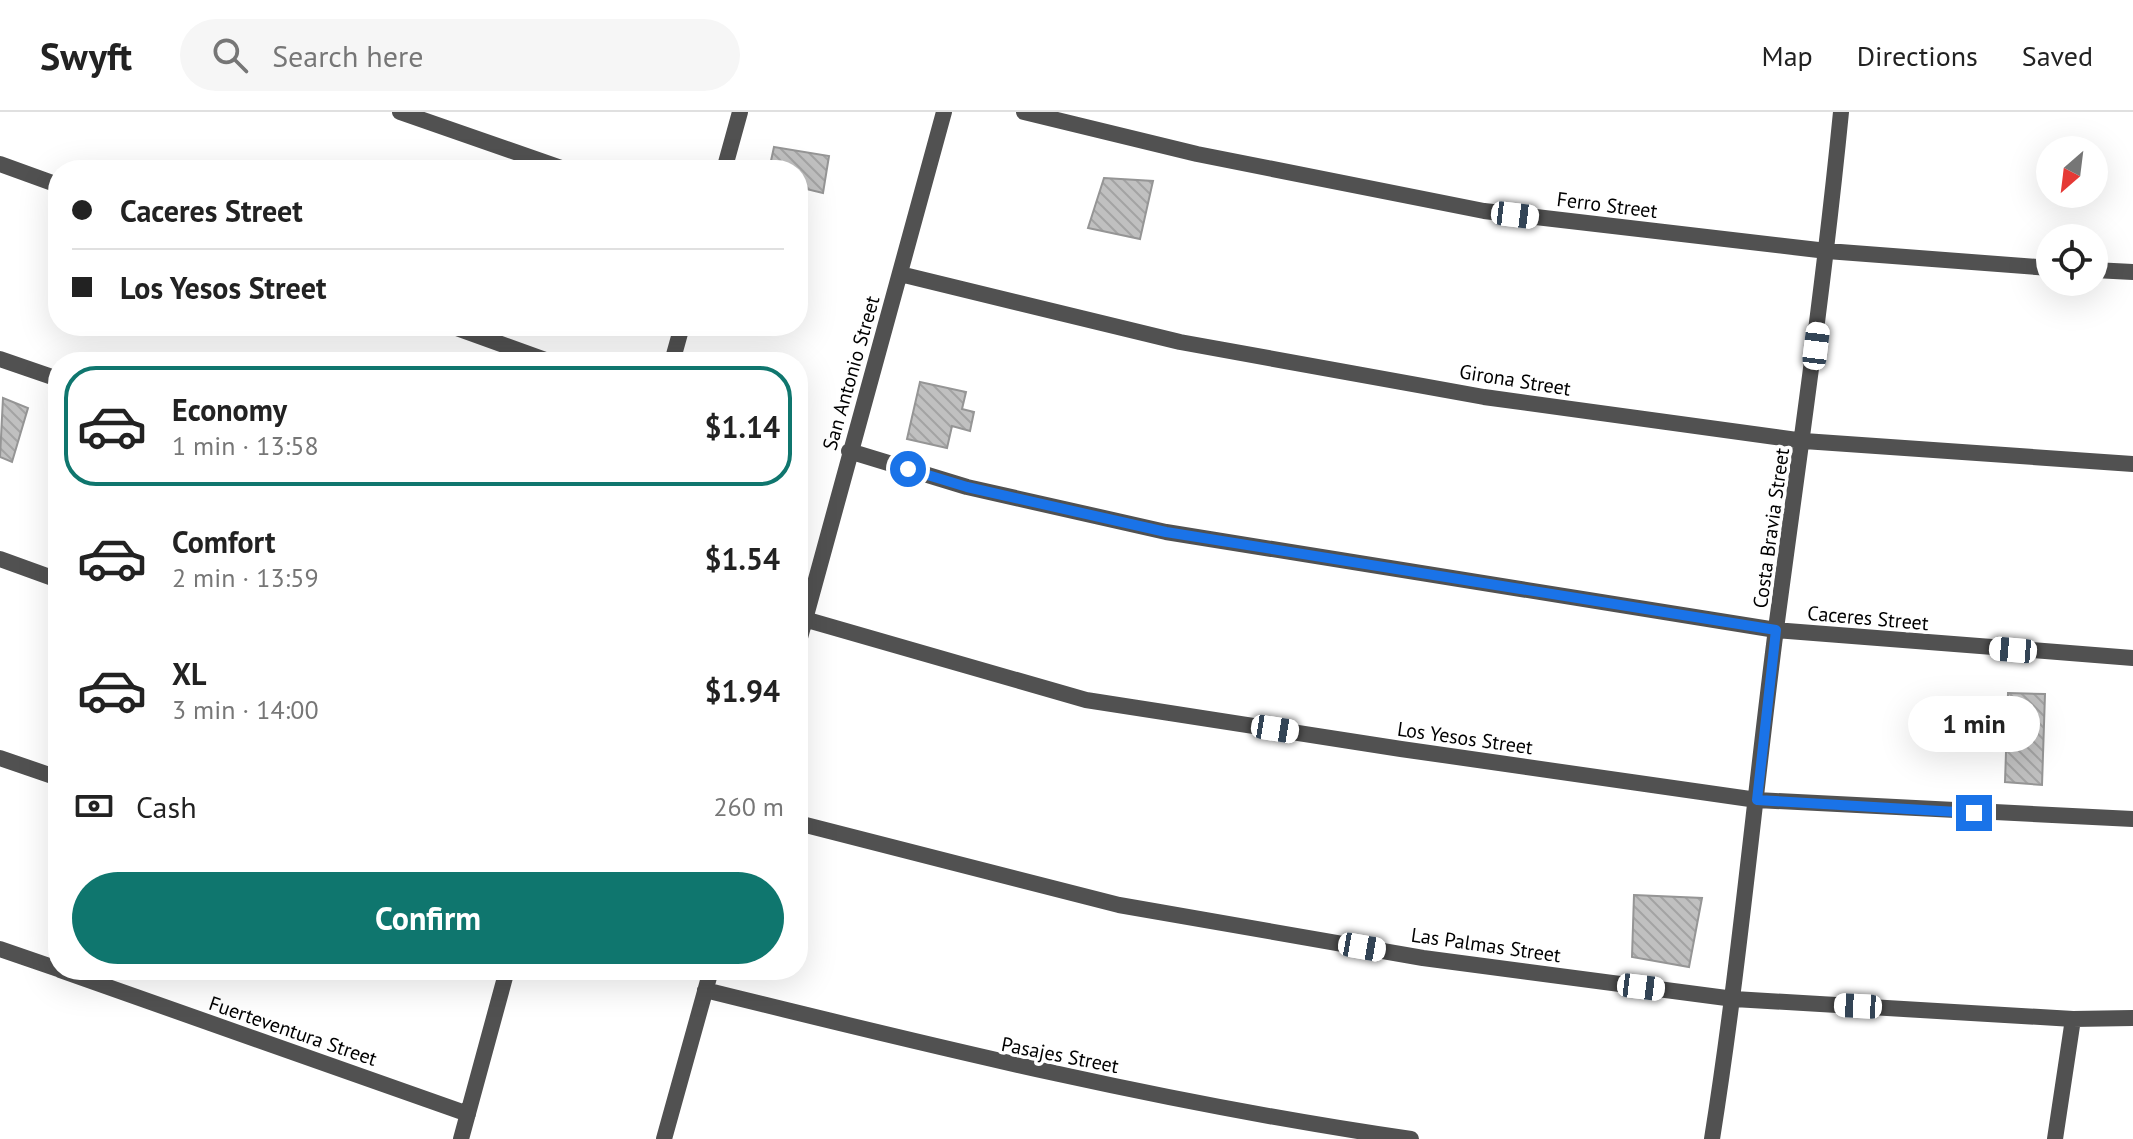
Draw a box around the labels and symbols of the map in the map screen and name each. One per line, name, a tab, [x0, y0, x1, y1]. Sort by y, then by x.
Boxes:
north arrow	[2036, 136, 2108, 208]
street label: Ferro Street	[1555, 186, 1659, 224]
car	[1490, 200, 1540, 230]
street label: San Antonio Street	[817, 293, 886, 453]
car	[1801, 321, 1831, 371]
street label: Girona Street	[1457, 358, 1573, 402]
street label: Costa Bravia Street	[1747, 446, 1795, 610]
route start	[890, 451, 926, 487]
street label: Caceres Street	[1806, 600, 1930, 636]
car	[1988, 636, 2038, 664]
callout: 1 min	[1908, 697, 2040, 753]
car	[1249, 713, 1301, 745]
street label: Los Yesos Street	[1396, 716, 1535, 760]
route end	[1956, 795, 1992, 831]
street label: Las Palmas Street	[1409, 922, 1563, 968]
car	[1336, 931, 1388, 963]
car	[1616, 972, 1666, 1002]
street label: Fuerteventura Street	[205, 990, 381, 1072]
car	[1833, 993, 1883, 1019]
street label: Pasajes Street	[999, 1031, 1121, 1079]

